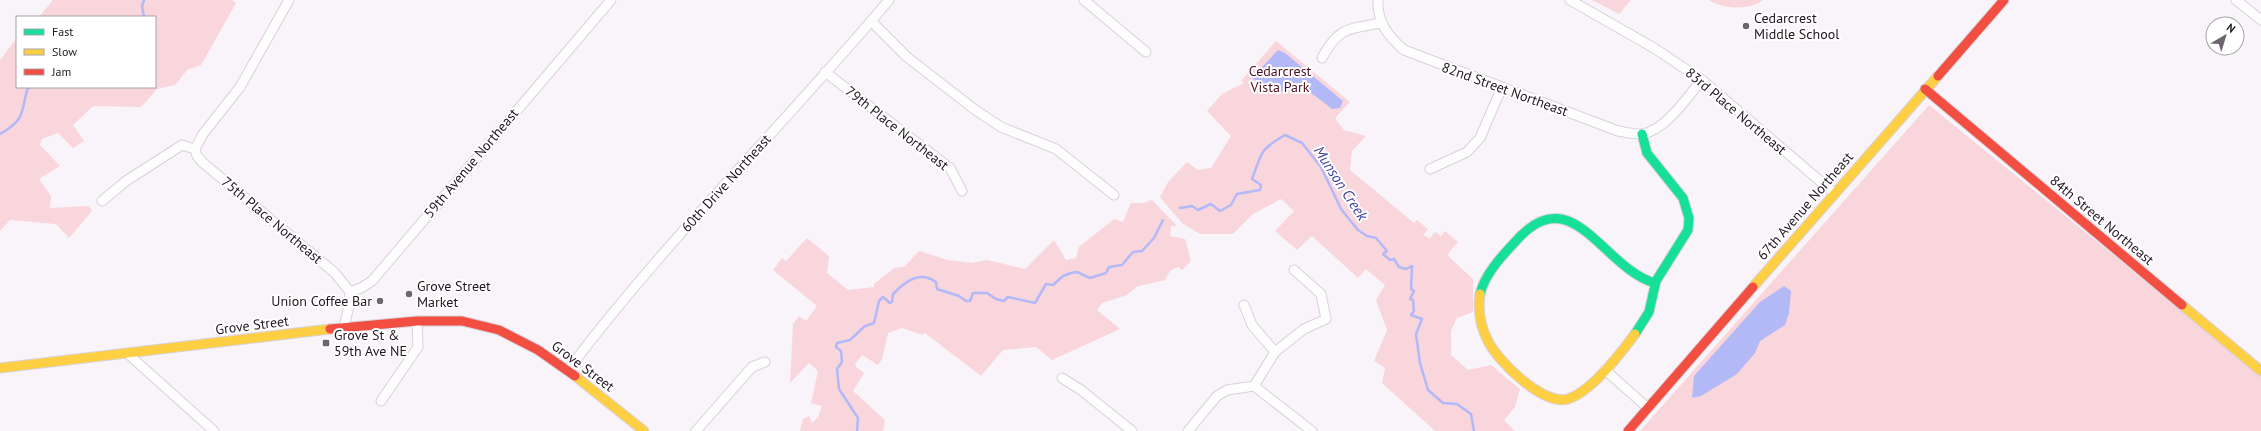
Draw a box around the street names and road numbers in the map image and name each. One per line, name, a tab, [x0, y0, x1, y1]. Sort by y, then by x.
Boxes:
street label: 82nd Street Northeast	[1439, 58, 1571, 120]
street label: 83rd Place Northeast	[1682, 64, 1790, 159]
street label: 79th Place Northeast	[842, 82, 953, 174]
street label: 59th Avenue Northeast	[420, 104, 522, 221]
street label: 60th Drive Northeast	[677, 130, 775, 236]
street label: 67th Avenue Northeast	[1753, 148, 1857, 264]
street label: 84th Street Northeast	[2046, 171, 2158, 269]
street label: 75th Place Northeast	[218, 173, 326, 268]
street label: Grove Street	[214, 312, 290, 338]
street label: Grove Street	[548, 337, 618, 396]

